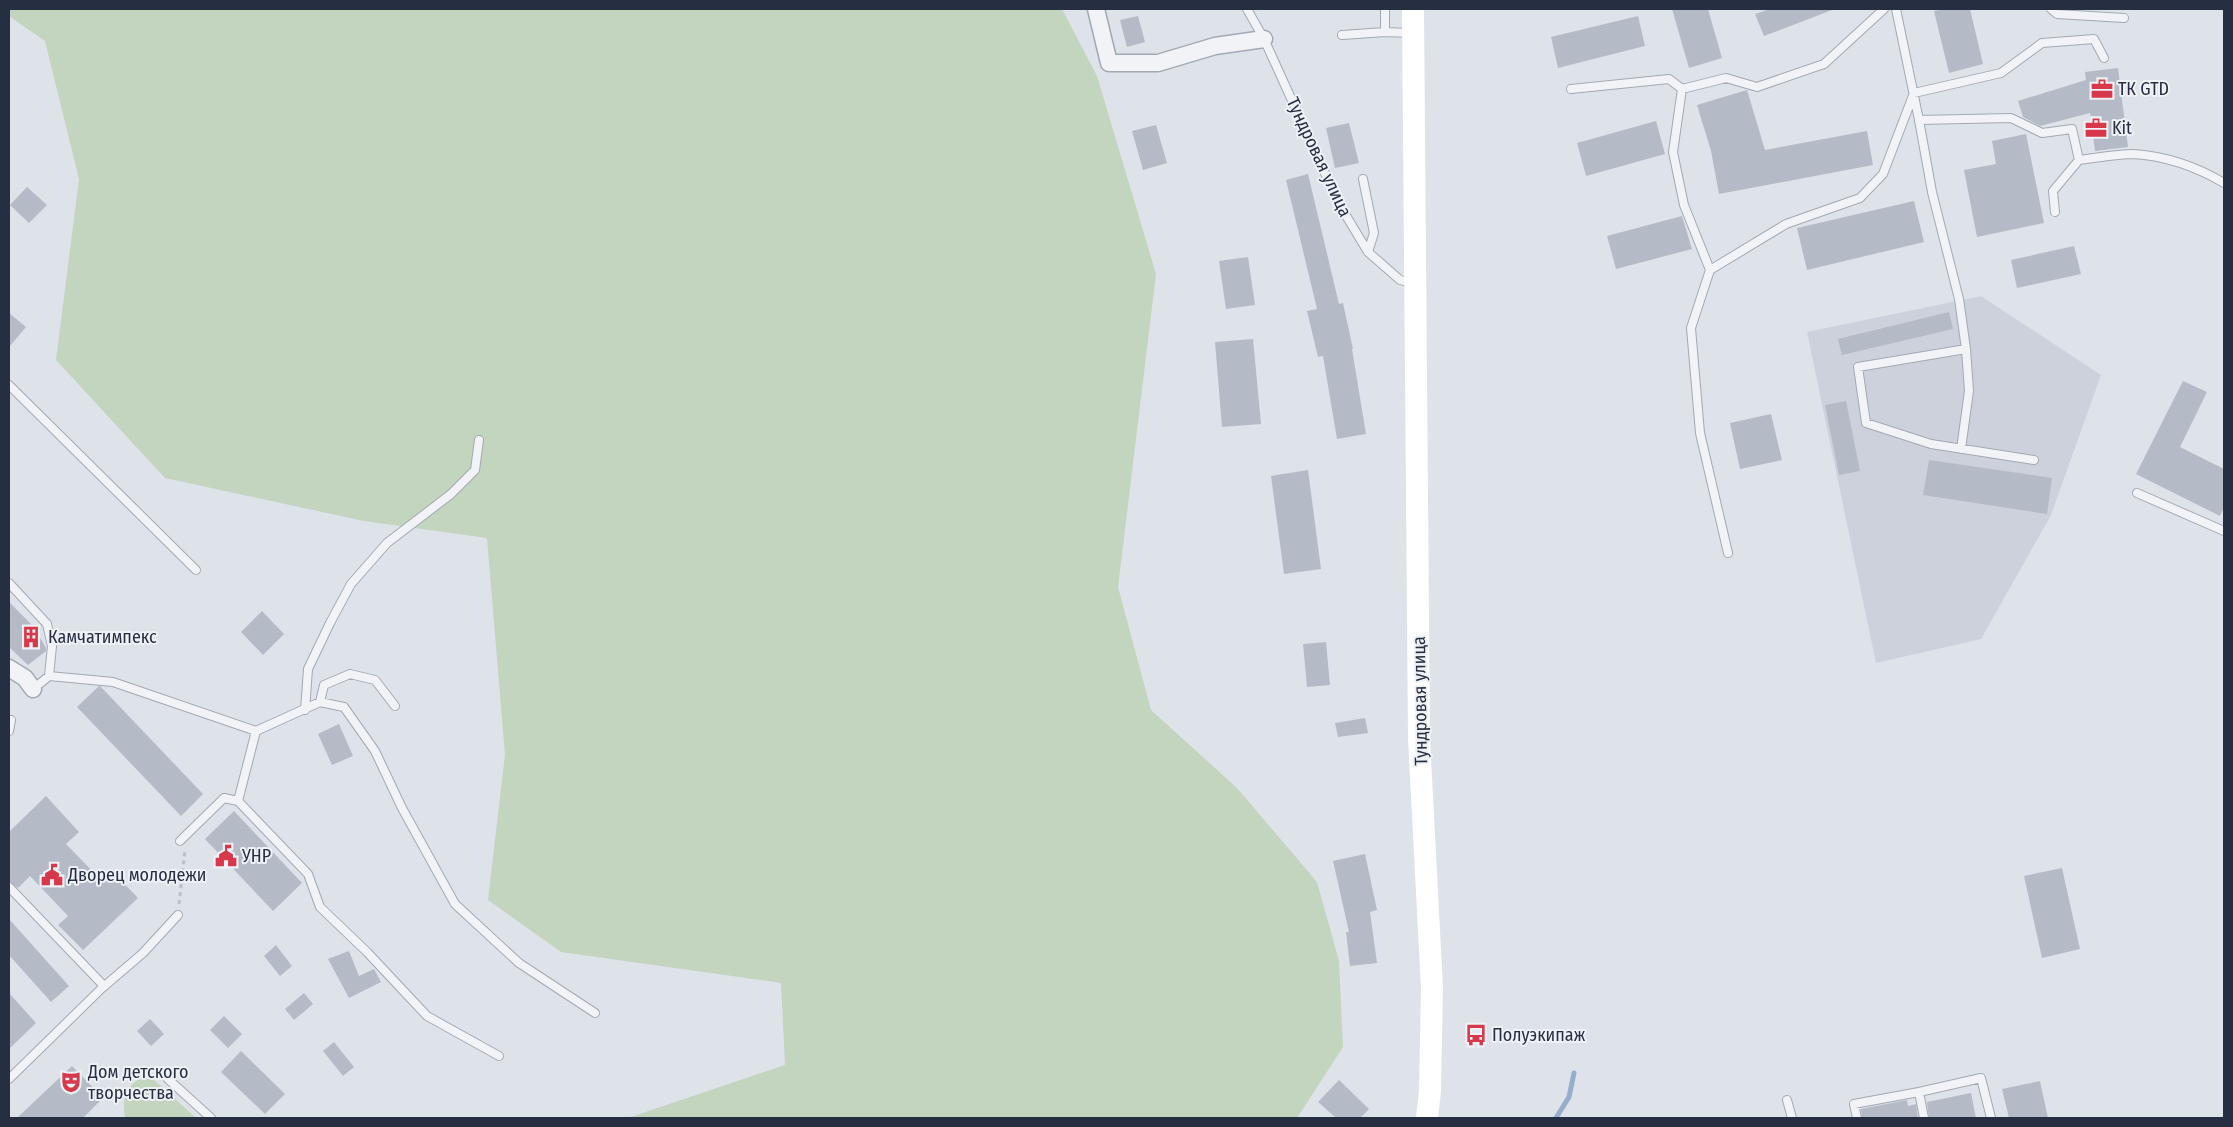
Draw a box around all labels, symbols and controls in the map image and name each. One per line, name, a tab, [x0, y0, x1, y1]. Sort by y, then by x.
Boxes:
office icon: ТК GTD	[2089, 76, 2115, 102]
place label: ТК GTD	[2118, 78, 2169, 100]
street label: Тундровая улица	[1282, 94, 1356, 220]
office icon: Kit	[2083, 115, 2109, 141]
place label: Kit	[2112, 117, 2132, 139]
building icon: Камчатимпекс	[18, 624, 44, 650]
place label: Камчатимпекс	[48, 626, 157, 648]
street label: Тундровая улица	[1408, 636, 1432, 766]
public building icon: УНР	[213, 843, 239, 869]
place label: УНР	[241, 845, 271, 867]
public building icon: Дворец молодежи	[39, 862, 65, 888]
place label: Дворец молодежи	[67, 864, 206, 886]
bus stop icon: Полуэкипаж	[1463, 1022, 1489, 1048]
place label: Полуэкипаж	[1492, 1024, 1586, 1046]
place label: Дом детского творчества	[87, 1061, 188, 1104]
theatre icon: Дом детского творчества	[58, 1069, 84, 1095]

